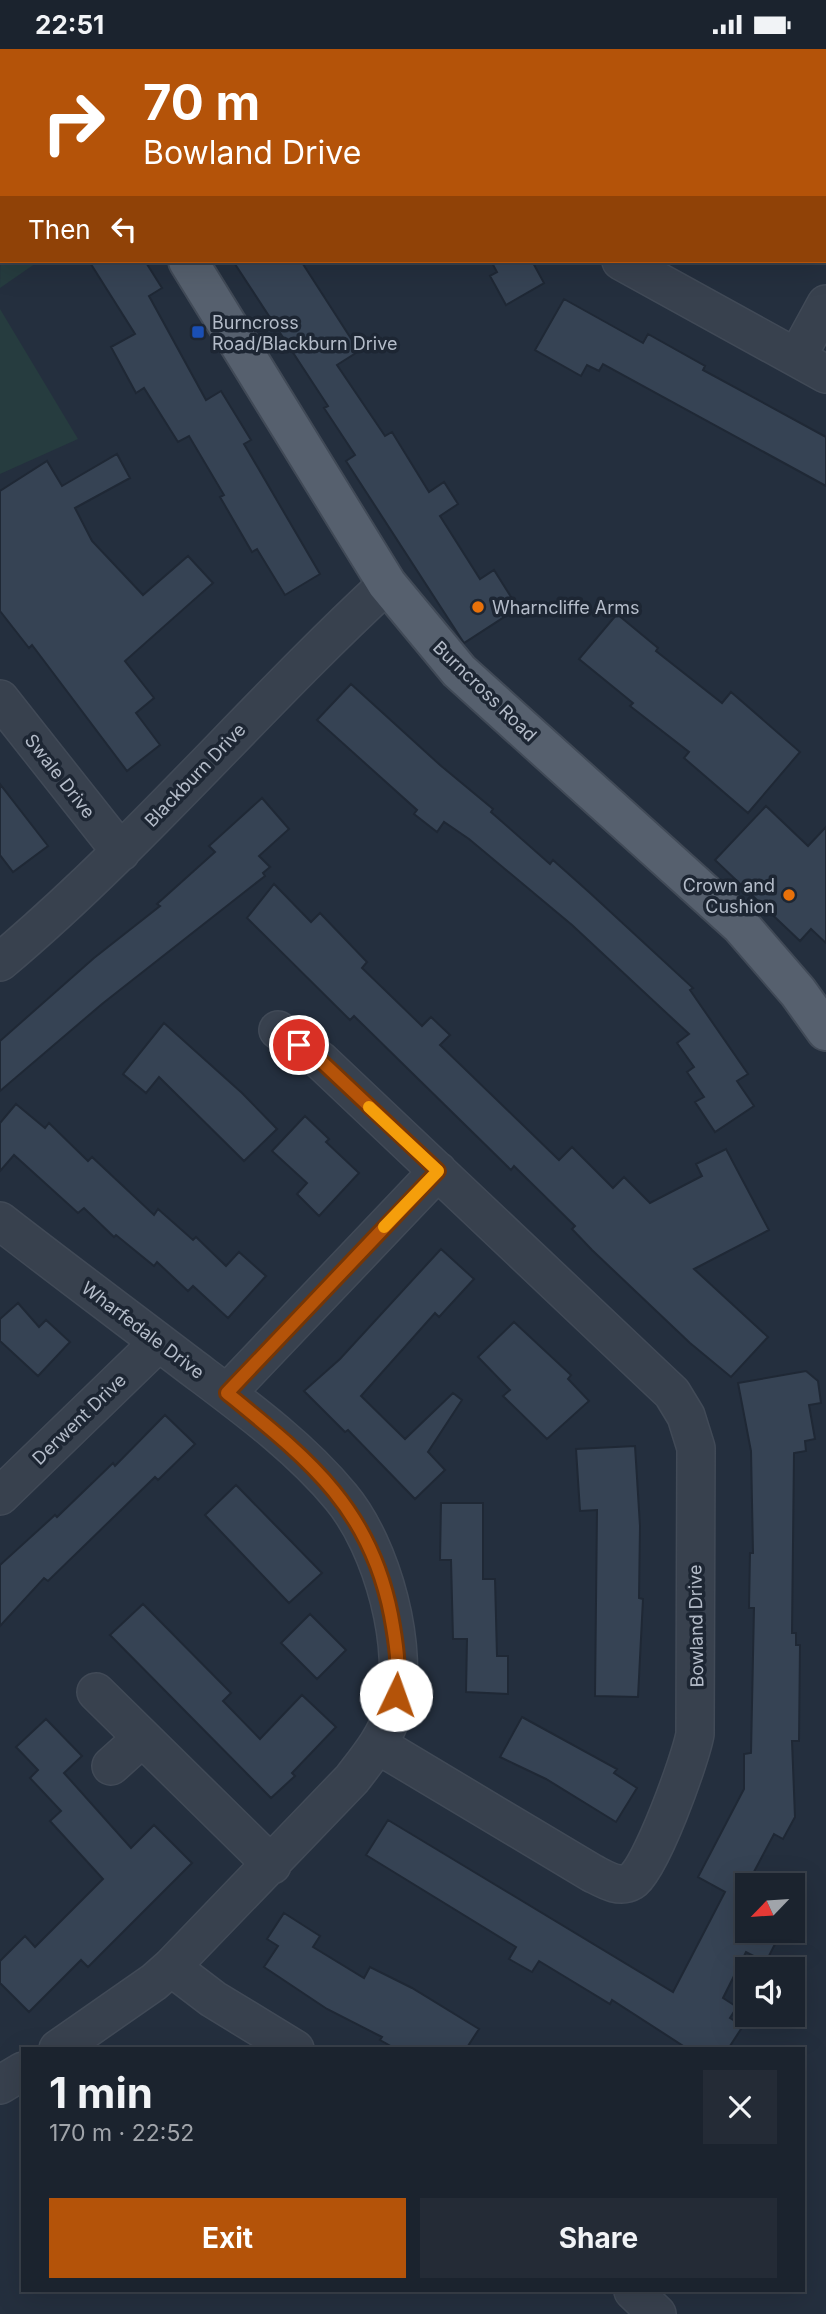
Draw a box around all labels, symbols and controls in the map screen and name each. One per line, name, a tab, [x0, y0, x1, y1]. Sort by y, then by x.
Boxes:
text: 22:51	[35, 9, 104, 40]
text: 70 m	[143, 73, 260, 132]
icon: right	[28, 77, 119, 168]
text: Bowland Drive	[143, 133, 361, 172]
icon: left	[105, 210, 143, 248]
text: Then	[28, 214, 91, 245]
place label: Burncross Road/Blackburn Drive	[212, 312, 397, 354]
marker: Burncross Road/Blackburn Drive	[190, 324, 206, 340]
place label: Wharncliffe Arms	[492, 597, 640, 618]
marker: Wharncliffe Arms	[470, 599, 486, 615]
street label: Burncross Road	[429, 637, 541, 745]
street label: Blackburn Drive	[140, 719, 250, 831]
street label: Swale Drive	[21, 730, 99, 822]
place label: Crown and Cushion	[683, 875, 775, 917]
marker: Crown and Cushion	[781, 887, 797, 903]
pin	[269, 1015, 329, 1075]
icon: arrive	[280, 1026, 318, 1064]
street label: Wharfedale Drive	[78, 1277, 208, 1383]
street label: Derwent Drive	[28, 1369, 130, 1469]
street label: Bowland Drive	[684, 1564, 708, 1688]
position arrow	[359, 1658, 433, 1732]
north arrow	[735, 1873, 805, 1943]
map controls	[735, 1873, 805, 2027]
button: sound	[735, 1957, 805, 2027]
text: 1 min	[49, 2067, 153, 2118]
button: close	[703, 2070, 777, 2144]
text: 170 m · 22:52	[49, 2119, 194, 2147]
button: Exit	[49, 2198, 406, 2278]
button: Share	[420, 2198, 777, 2278]

